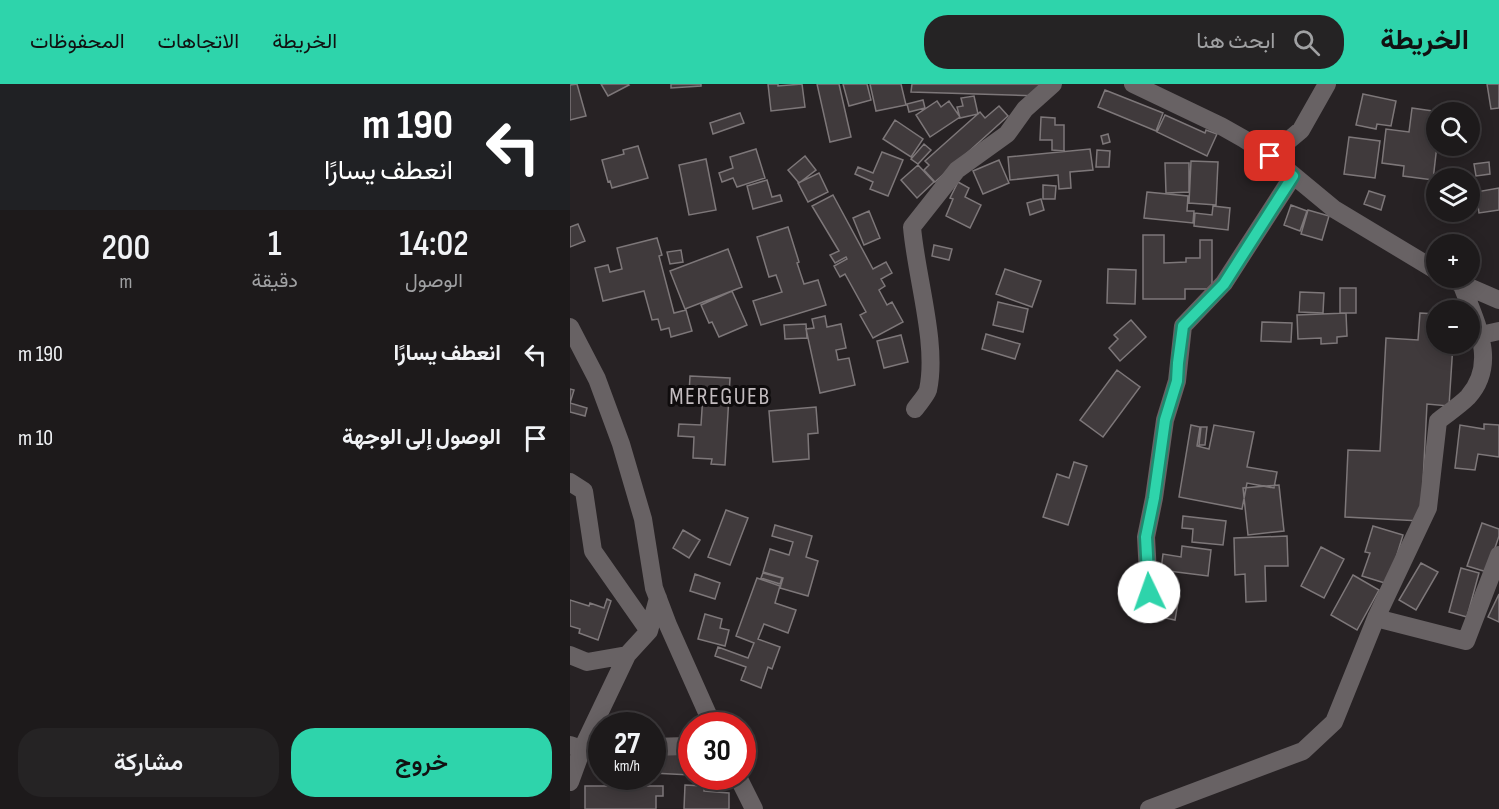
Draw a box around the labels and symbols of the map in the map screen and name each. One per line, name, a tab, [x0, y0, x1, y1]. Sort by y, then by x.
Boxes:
pin	[1244, 130, 1295, 181]
district label: MEREGUEB	[669, 382, 771, 411]
position arrow	[1117, 560, 1181, 624]
speed limit sign: 30	[678, 712, 756, 790]

